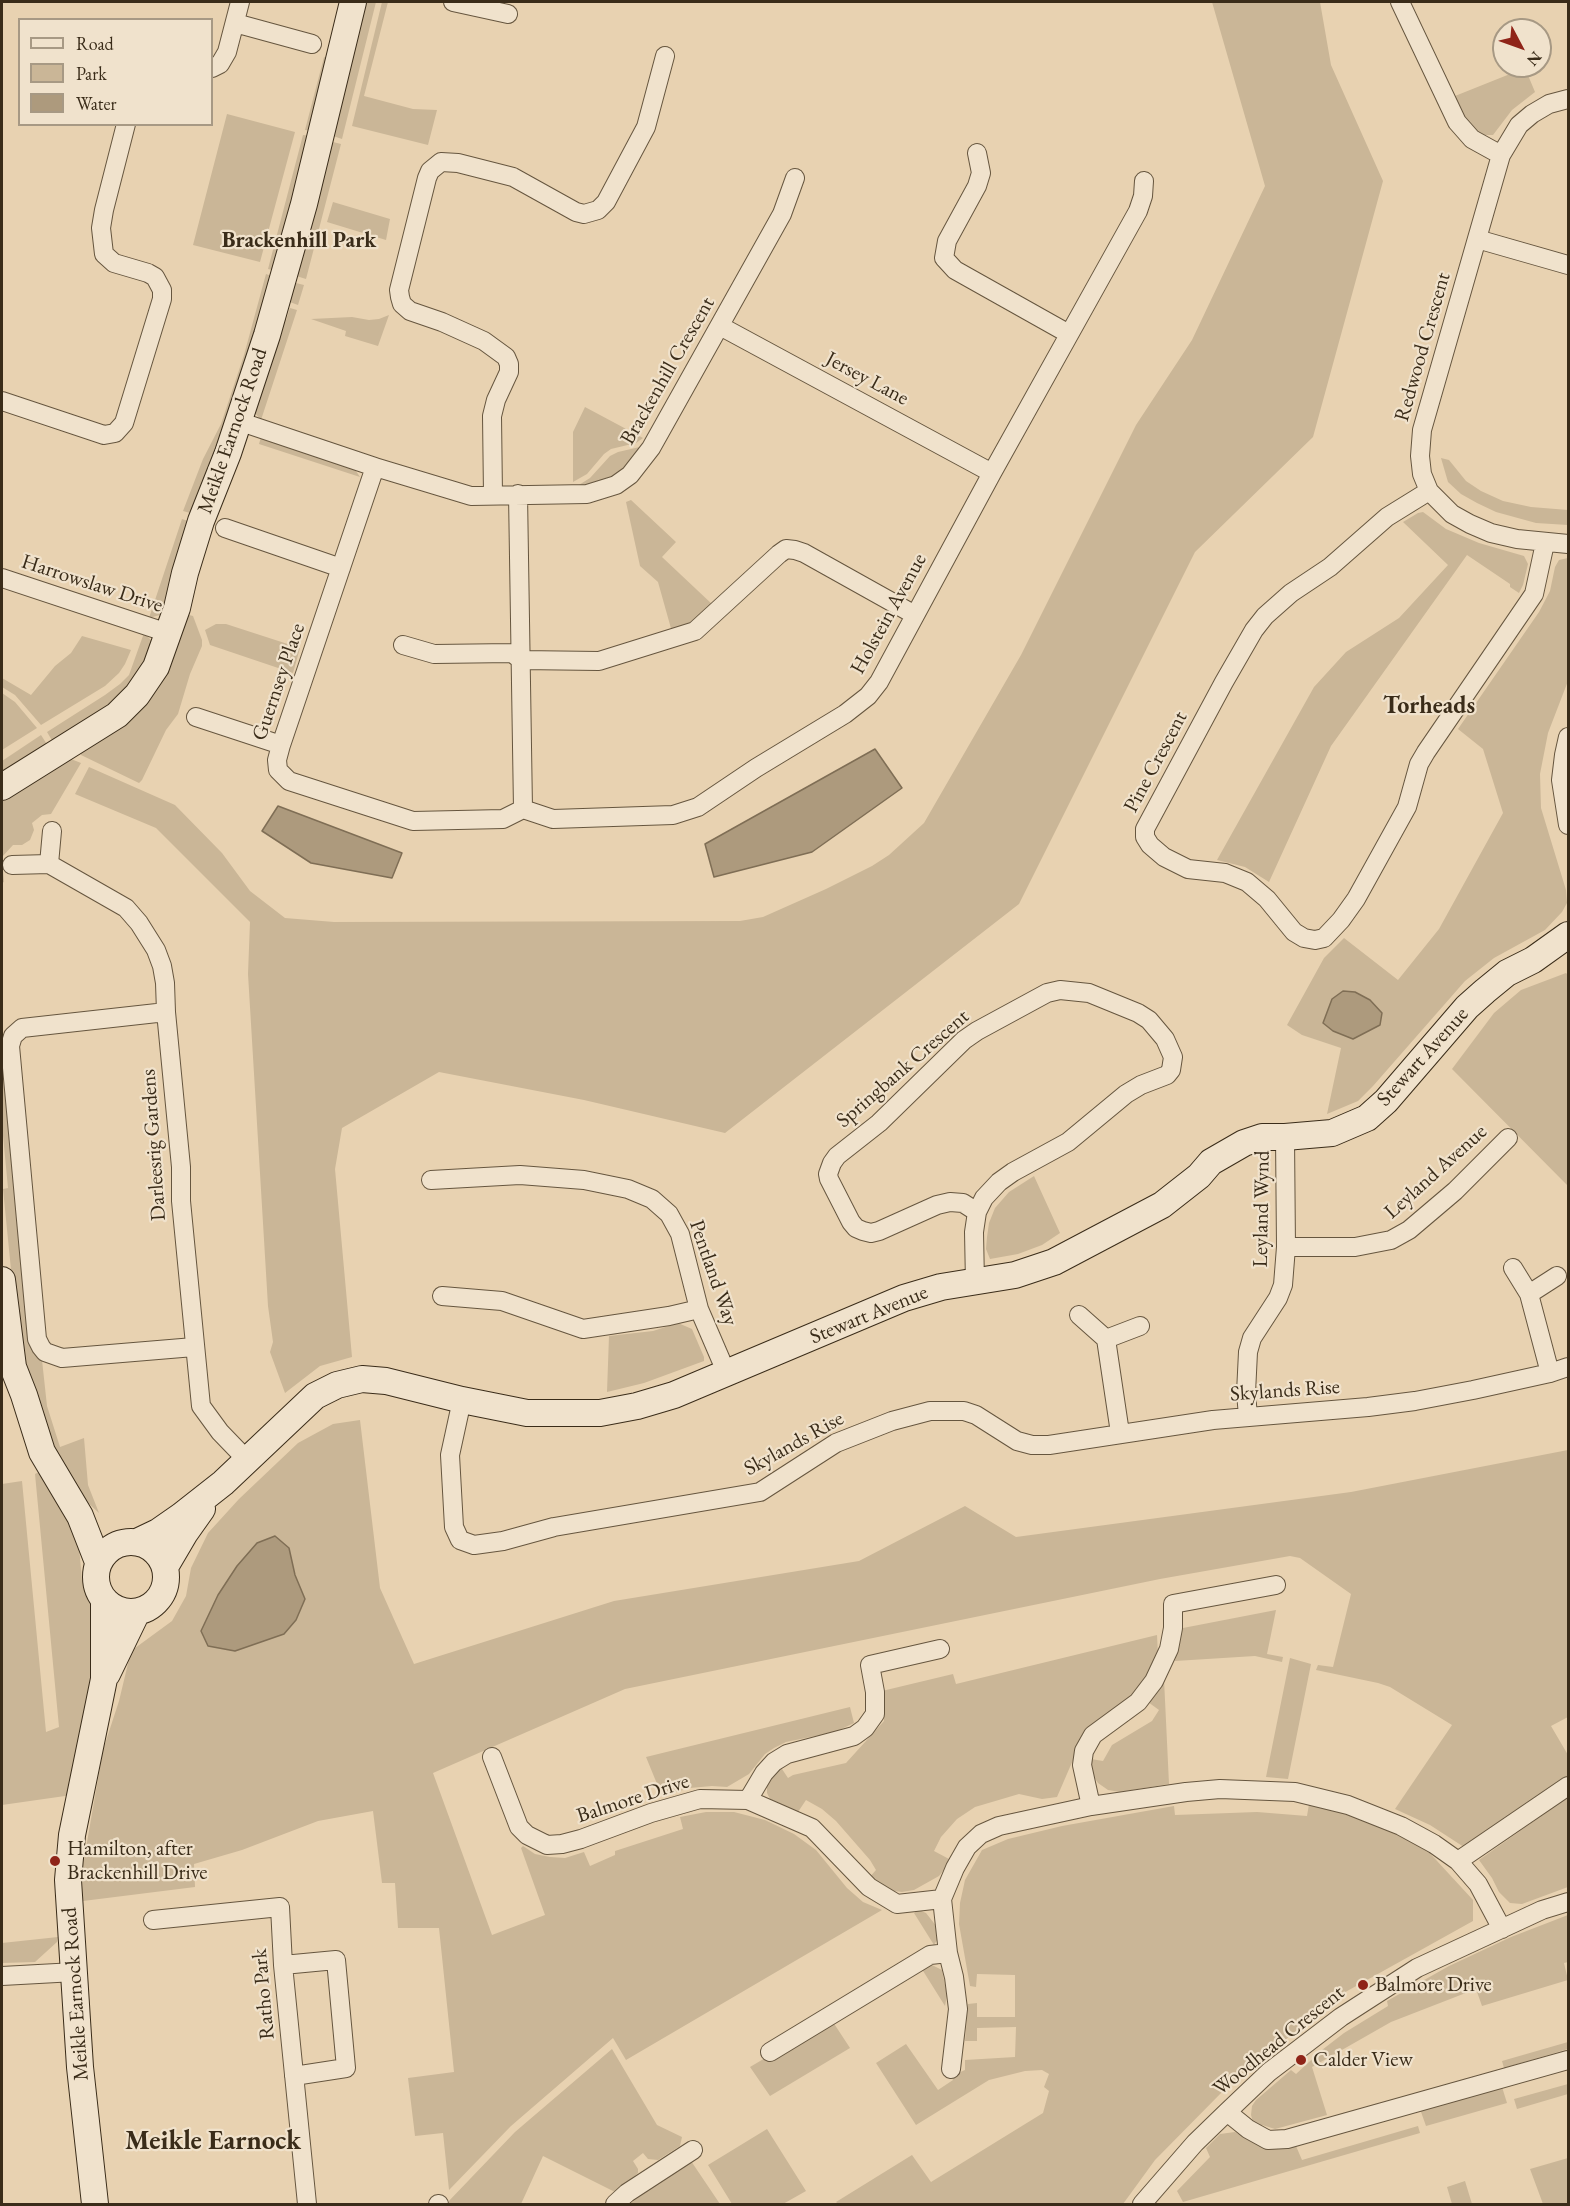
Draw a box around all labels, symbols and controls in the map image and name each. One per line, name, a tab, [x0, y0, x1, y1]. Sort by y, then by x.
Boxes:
legend	[18, 18, 213, 126]
north arrow	[1492, 18, 1552, 78]
text: Road	[76, 32, 114, 55]
text: N	[1522, 47, 1547, 71]
text: Park	[76, 62, 107, 85]
text: Water	[76, 92, 117, 115]
district label: Brackenhill Park	[222, 228, 376, 254]
street label: Redwood Crescent	[1390, 270, 1456, 424]
street label: Brackenhill Crescent	[615, 293, 721, 449]
street label: Meikle Earnock Road	[193, 345, 273, 517]
street label: Jersey Lane	[821, 347, 913, 411]
street label: Harrowslaw Drive	[18, 549, 166, 619]
street label: Holstein Avenue	[845, 549, 933, 679]
street label: Guernsey Place	[247, 620, 311, 744]
district label: Torheads	[1383, 692, 1475, 720]
street label: Pine Crescent	[1119, 707, 1193, 817]
street label: Stewart Avenue	[1372, 1002, 1474, 1112]
street label: Springbank Crescent	[831, 1004, 975, 1134]
street label: Darleesrig Gardens	[136, 1068, 172, 1222]
street label: Leyland Avenue	[1380, 1119, 1492, 1225]
street label: Leyland Wynd	[1248, 1150, 1276, 1268]
street label: Pentland Way	[683, 1217, 743, 1329]
street label: Stewart Avenue	[806, 1280, 932, 1350]
street label: Skylands Rise	[1229, 1375, 1341, 1407]
street label: Skylands Rise	[740, 1406, 848, 1482]
street label: Balmore Drive	[574, 1769, 692, 1829]
place label: Hamilton, after Brackenhill Drive	[67, 1836, 207, 1886]
marker: Hamilton, after Brackenhill Drive	[48, 1854, 62, 1868]
street label: Meikle Earnock Road	[57, 1906, 95, 2082]
street label: Ratho Park	[247, 1948, 281, 2040]
place label: Balmore Drive	[1375, 1972, 1492, 1998]
marker: Balmore Drive	[1356, 1978, 1370, 1992]
street label: Woodhead Crescent	[1208, 1980, 1350, 2102]
place label: Calder View	[1313, 2047, 1413, 2073]
marker: Calder View	[1294, 2053, 1308, 2067]
district label: Meikle Earnock	[125, 2126, 301, 2158]

